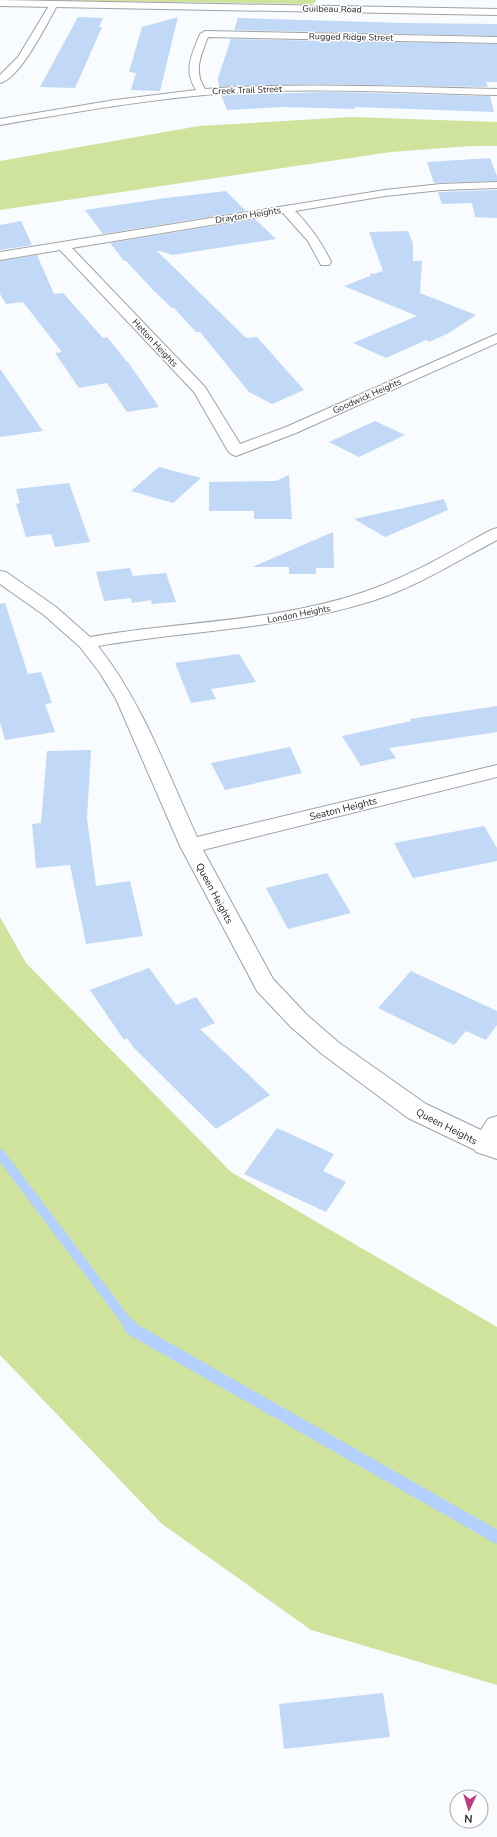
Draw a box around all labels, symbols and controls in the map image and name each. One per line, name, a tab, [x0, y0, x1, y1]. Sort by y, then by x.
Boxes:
street label: Guilbeau Road	[302, 2, 362, 16]
street label: Rugged Ridge Street	[309, 30, 394, 44]
street label: Creek Trail Street	[212, 83, 283, 97]
street label: Drayton Heights	[214, 204, 282, 226]
street label: Hetton Heights	[130, 316, 180, 370]
street label: Goodwick Heights	[331, 375, 403, 417]
street label: London Heights	[266, 602, 332, 626]
street label: Seaton Heights	[308, 794, 379, 824]
street label: Queen Heights	[192, 860, 236, 927]
street label: Queen Heights	[413, 1105, 480, 1148]
north arrow	[449, 1789, 489, 1829]
text: N	[464, 1811, 473, 1826]

